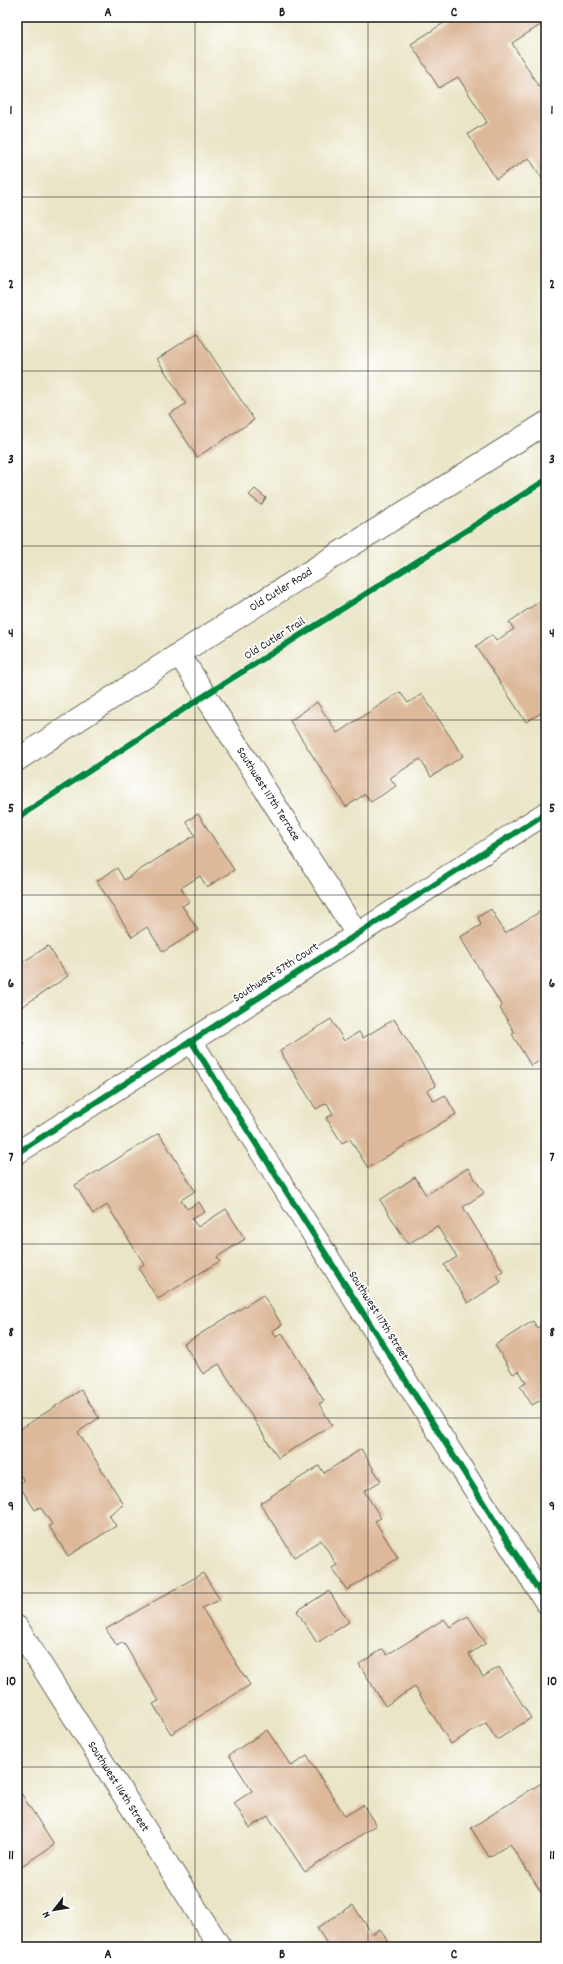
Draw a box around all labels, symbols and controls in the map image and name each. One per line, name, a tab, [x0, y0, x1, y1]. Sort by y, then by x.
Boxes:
text: A	[104, 4, 112, 23]
text: B	[279, 4, 285, 23]
text: C	[451, 4, 458, 23]
text: 1	[10, 102, 13, 121]
text: 1	[551, 102, 554, 121]
text: 2	[8, 276, 14, 295]
text: 2	[549, 276, 555, 295]
text: 3	[8, 451, 14, 470]
text: 3	[549, 451, 555, 470]
street label: Old Cutler Road	[246, 564, 316, 616]
street label: Old Cutler Trail	[241, 613, 309, 664]
text: 4	[8, 625, 14, 644]
text: 4	[549, 625, 555, 644]
street label: Southwest 117th Terrace	[232, 744, 304, 844]
text: 5	[8, 800, 14, 819]
text: 5	[549, 800, 555, 819]
street label: Southwest 57th Court	[230, 939, 323, 1007]
text: 6	[8, 975, 15, 994]
text: 6	[549, 975, 556, 994]
text: 7	[9, 1149, 14, 1168]
text: 7	[550, 1149, 555, 1168]
street label: Southwest 117th Street	[344, 1268, 413, 1365]
text: 8	[8, 1324, 14, 1343]
text: 8	[549, 1324, 555, 1343]
text: 9	[8, 1498, 14, 1517]
text: 9	[549, 1498, 555, 1517]
text: 10	[6, 1673, 16, 1692]
text: 10	[547, 1673, 557, 1692]
street label: Southwest 116th Street	[83, 1738, 154, 1836]
text: 11	[8, 1847, 14, 1866]
text: 11	[549, 1847, 555, 1866]
north arrow	[34, 1890, 74, 1930]
text: N	[39, 1907, 55, 1921]
text: A	[104, 1946, 112, 1964]
text: B	[279, 1946, 285, 1964]
text: C	[451, 1946, 458, 1964]

